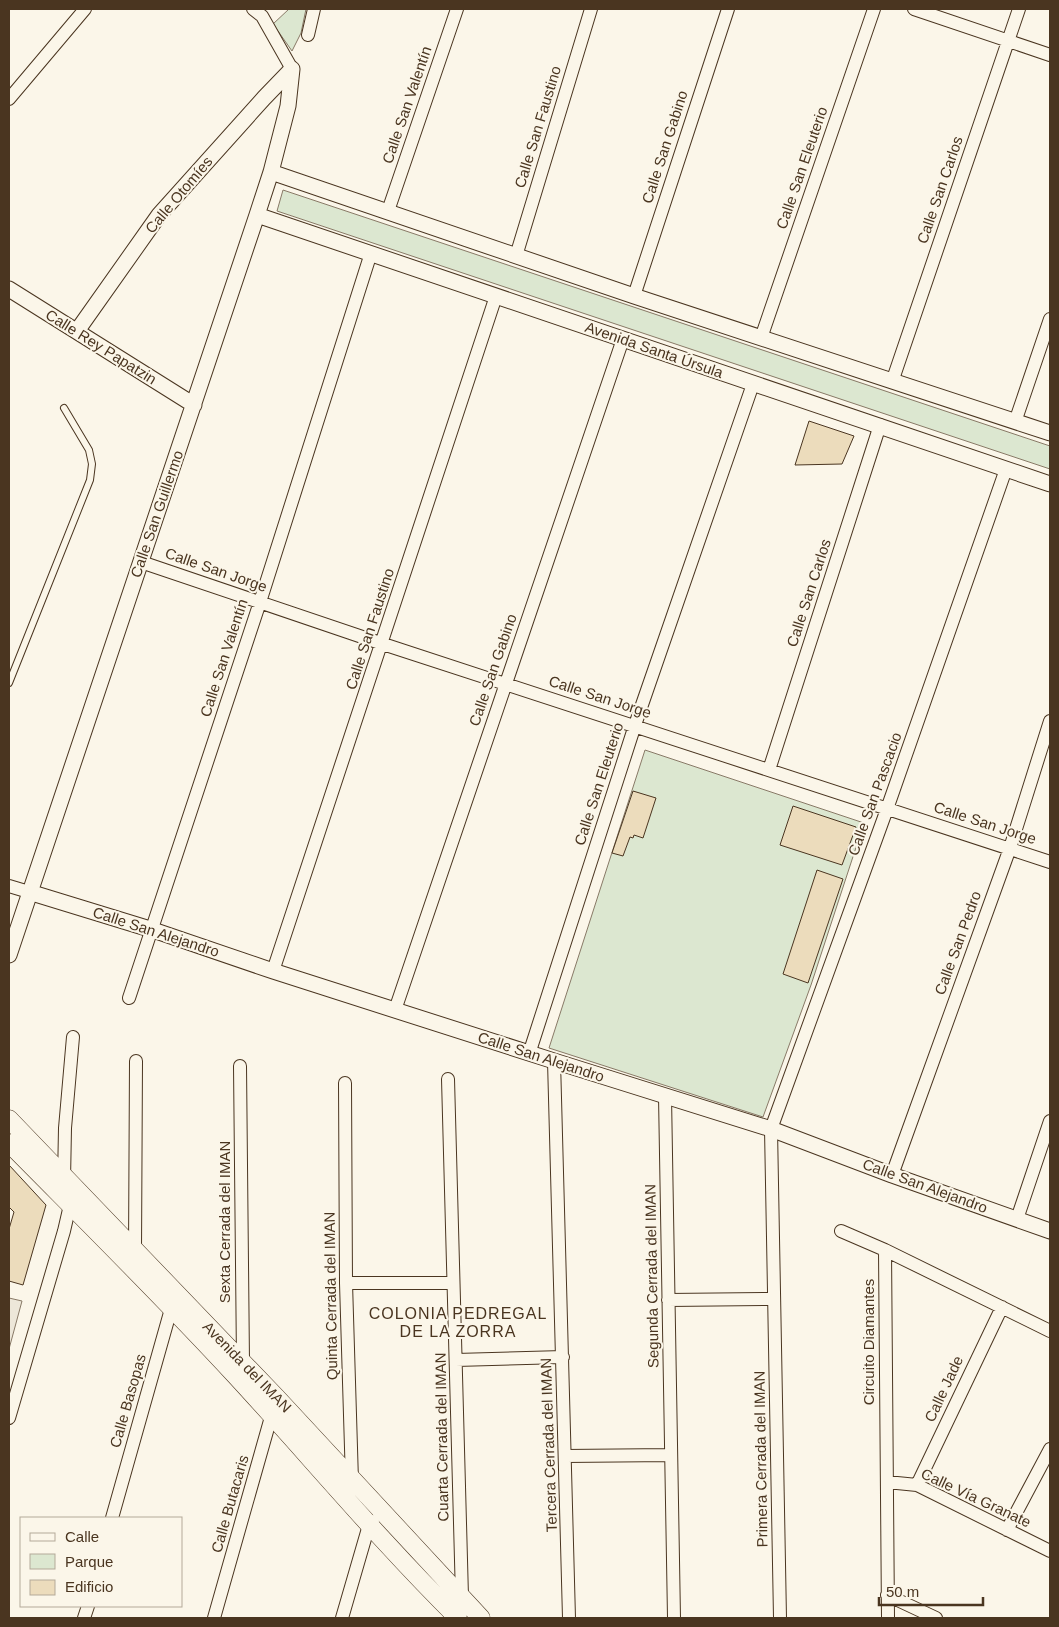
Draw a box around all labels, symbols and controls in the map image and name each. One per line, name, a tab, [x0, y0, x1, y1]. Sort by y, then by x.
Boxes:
street label: Calle San Valentín	[378, 44, 435, 166]
street label: Calle San Faustino	[511, 64, 564, 190]
street label: Calle San Gabino	[638, 88, 691, 205]
street label: Calle San Eleuterio	[773, 104, 830, 231]
street label: Calle San Carlos	[913, 134, 966, 246]
street label: Calle Otomíes	[142, 153, 216, 237]
street label: Calle Rey Papatzin	[43, 306, 160, 388]
street label: Avenida Santa Úrsula	[583, 318, 726, 381]
street label: Calle San Guillermo	[127, 448, 186, 580]
street label: Calle San Carlos	[783, 537, 834, 649]
street label: Calle San Jorge	[163, 544, 269, 595]
street label: Calle San Faustino	[342, 566, 397, 692]
street label: Calle San Valentín	[196, 597, 251, 719]
street label: Calle San Gabino	[465, 611, 520, 728]
street label: Calle San Jorge	[547, 672, 654, 721]
street label: Calle San Eleuterio	[571, 720, 626, 848]
street label: Calle San Pascacio	[844, 730, 905, 858]
street label: Calle San Jorge	[932, 798, 1039, 847]
street label: Calle San Pedro	[931, 889, 984, 997]
street label: Calle San Alejandro	[91, 903, 221, 960]
street label: Calle San Alejandro	[476, 1028, 606, 1085]
street label: Sexta Cerrada del IMAN	[216, 1141, 233, 1303]
street label: Calle San Alejandro	[860, 1155, 990, 1216]
street label: Segunda Cerrada del IMAN	[641, 1184, 662, 1368]
street label: Quinta Cerrada del IMAN	[321, 1212, 340, 1380]
street label: Circuito Diamantes	[860, 1279, 877, 1405]
district label: COLONIA PEDREGAL DE LA ZORRA	[369, 1305, 547, 1340]
street label: Avenida del IMAN	[200, 1318, 295, 1416]
street label: Calle Basopas	[106, 1352, 149, 1450]
street label: Cuarta Cerrada del IMAN	[432, 1352, 451, 1522]
street label: Calle Jade	[921, 1353, 966, 1425]
street label: Tercera Cerrada del IMAN	[537, 1358, 560, 1532]
street label: Primera Cerrada del IMAN	[750, 1371, 771, 1548]
street label: Calle Butacaris	[207, 1453, 252, 1555]
street label: Calle Vía Granate	[919, 1465, 1034, 1530]
legend	[20, 1517, 182, 1607]
text: Calle	[65, 1528, 99, 1545]
text: Parque	[65, 1553, 113, 1570]
scale bar	[879, 1574, 983, 1606]
text: Edificio	[65, 1578, 113, 1595]
text: 50 m	[886, 1583, 919, 1600]

